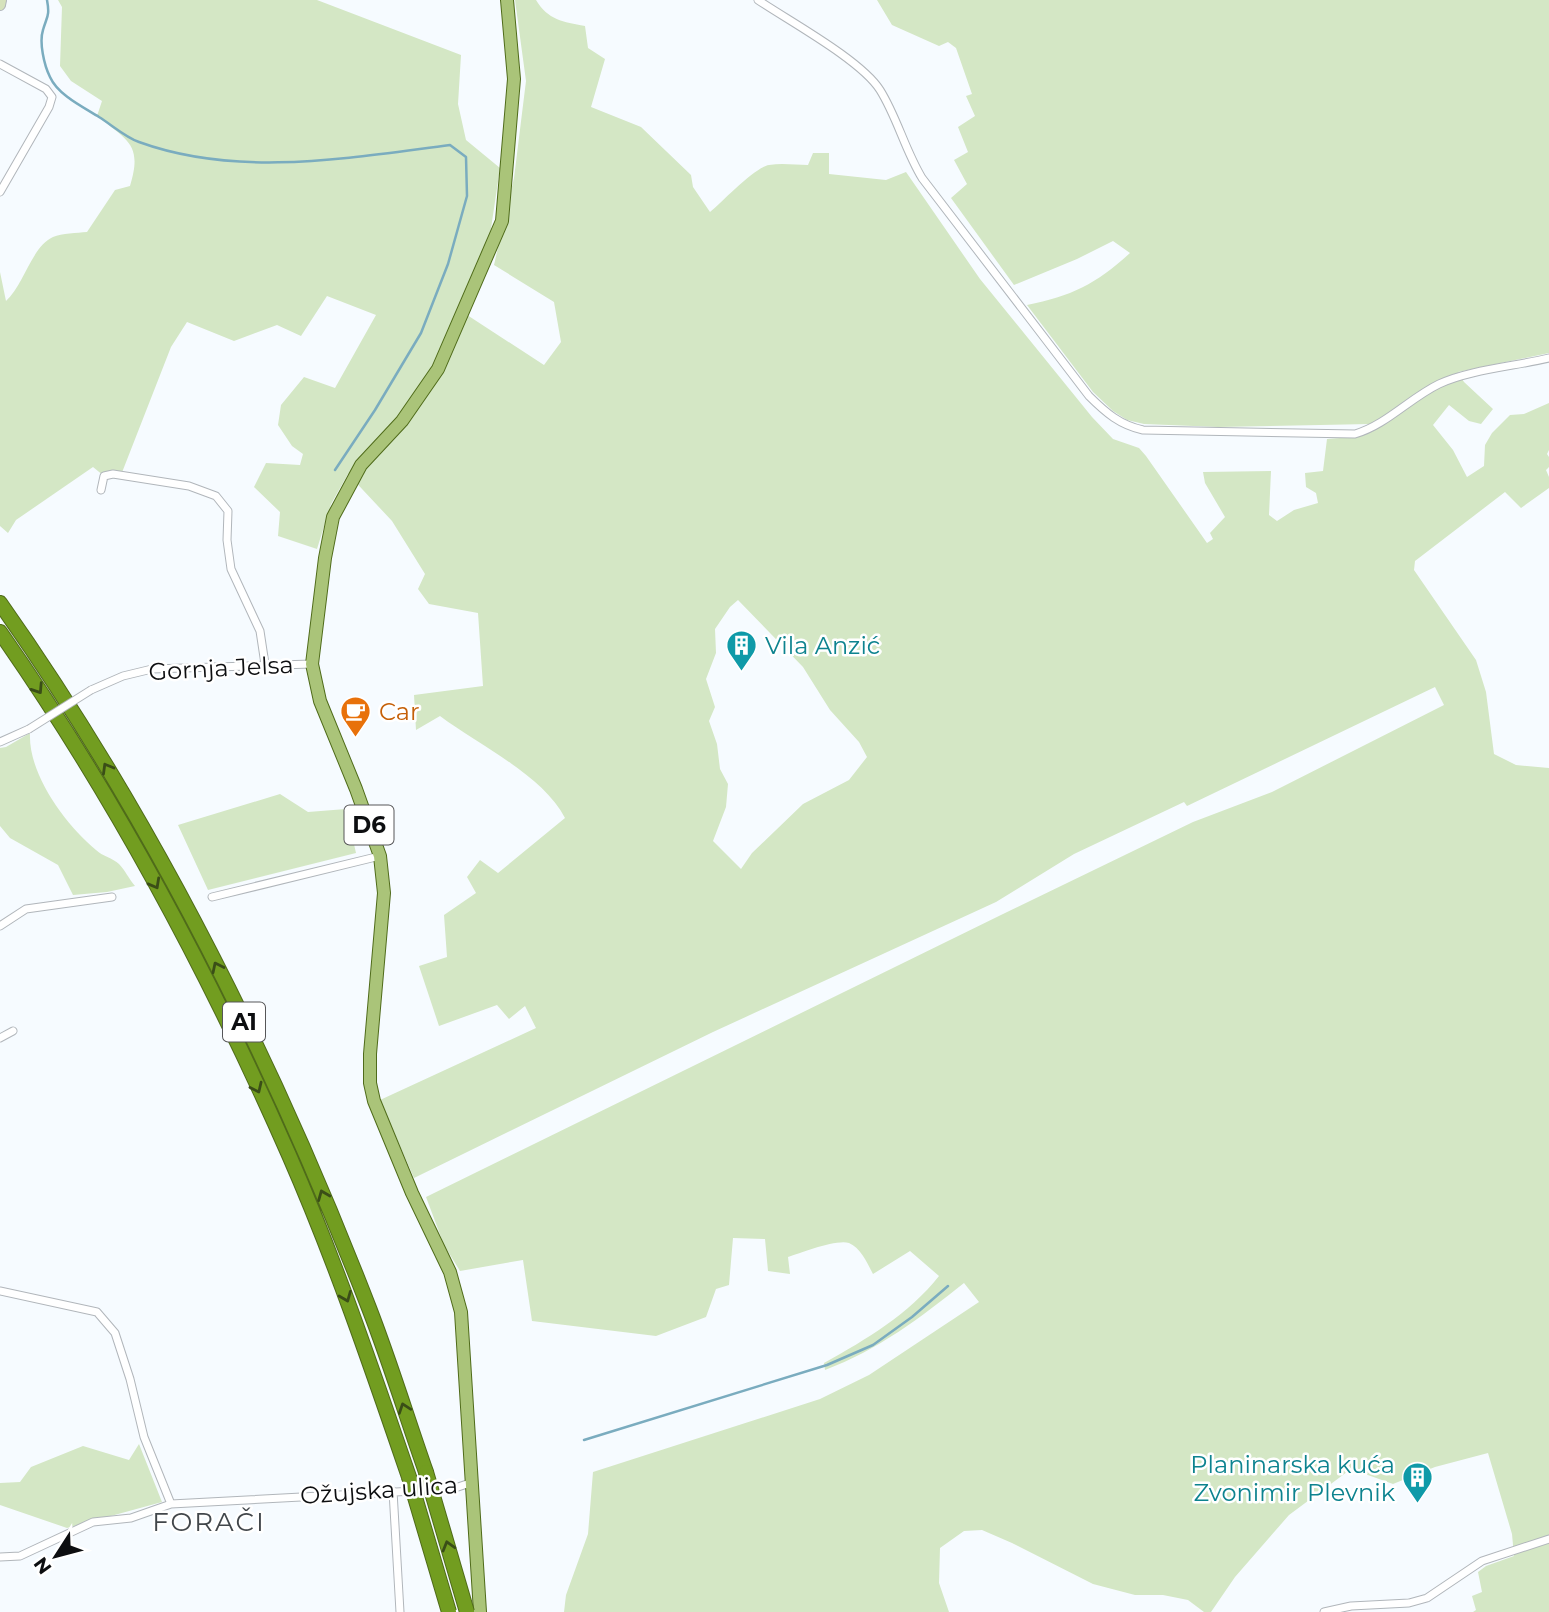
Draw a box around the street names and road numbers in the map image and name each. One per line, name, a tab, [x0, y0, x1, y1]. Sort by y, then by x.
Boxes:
street label: Gornja Jelsa	[148, 650, 294, 686]
road number: D6	[344, 806, 394, 845]
road number: A1	[223, 1002, 265, 1042]
street label: Ožujska ulica	[299, 1470, 459, 1510]

